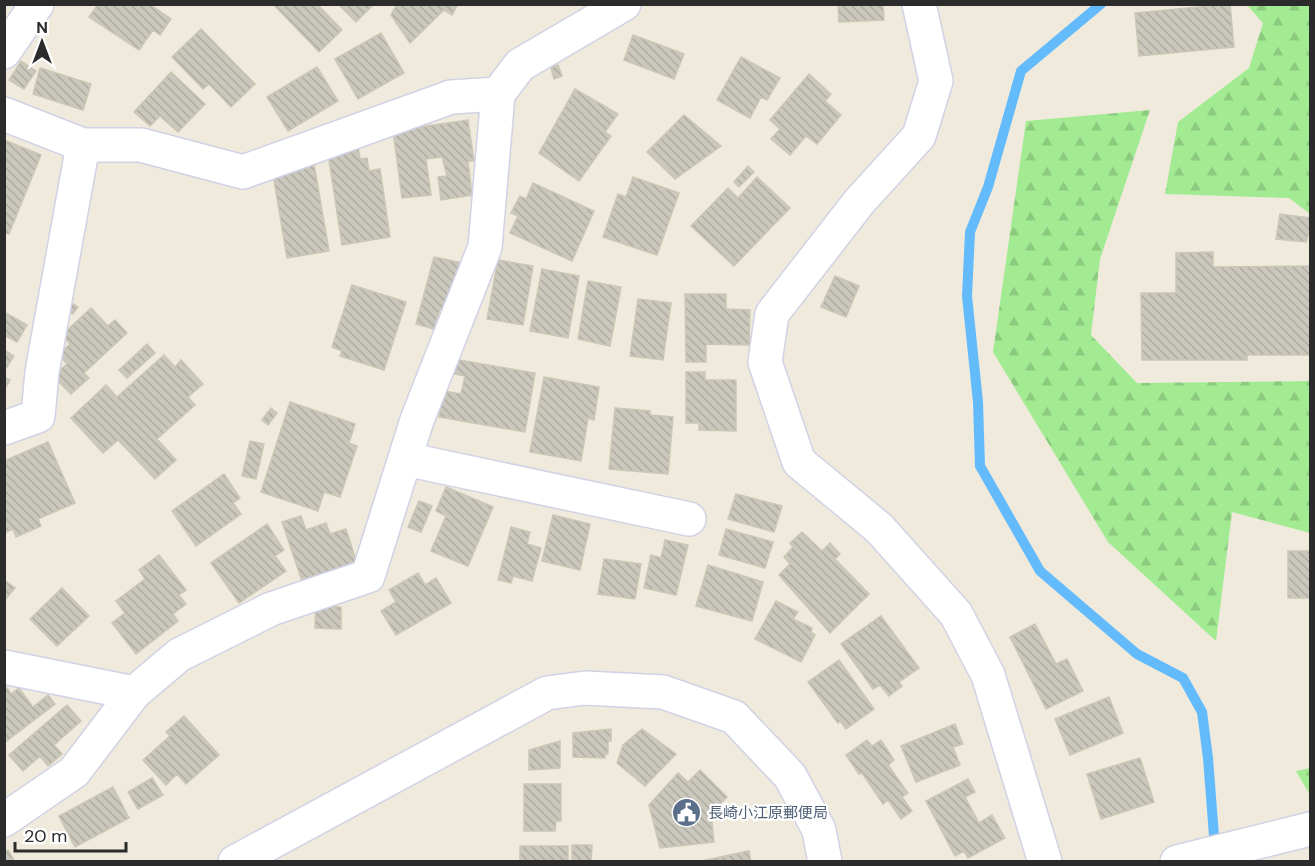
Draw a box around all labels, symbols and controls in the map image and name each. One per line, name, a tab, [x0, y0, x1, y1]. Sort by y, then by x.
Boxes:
north arrow	[12, 12, 72, 72]
text: N	[36, 17, 48, 38]
public building icon: 長崎小江原郵便局	[671, 797, 703, 829]
place label: 長崎小江原郵便局	[708, 803, 828, 823]
scale bar	[15, 815, 126, 853]
text: 20 m	[24, 824, 67, 848]

